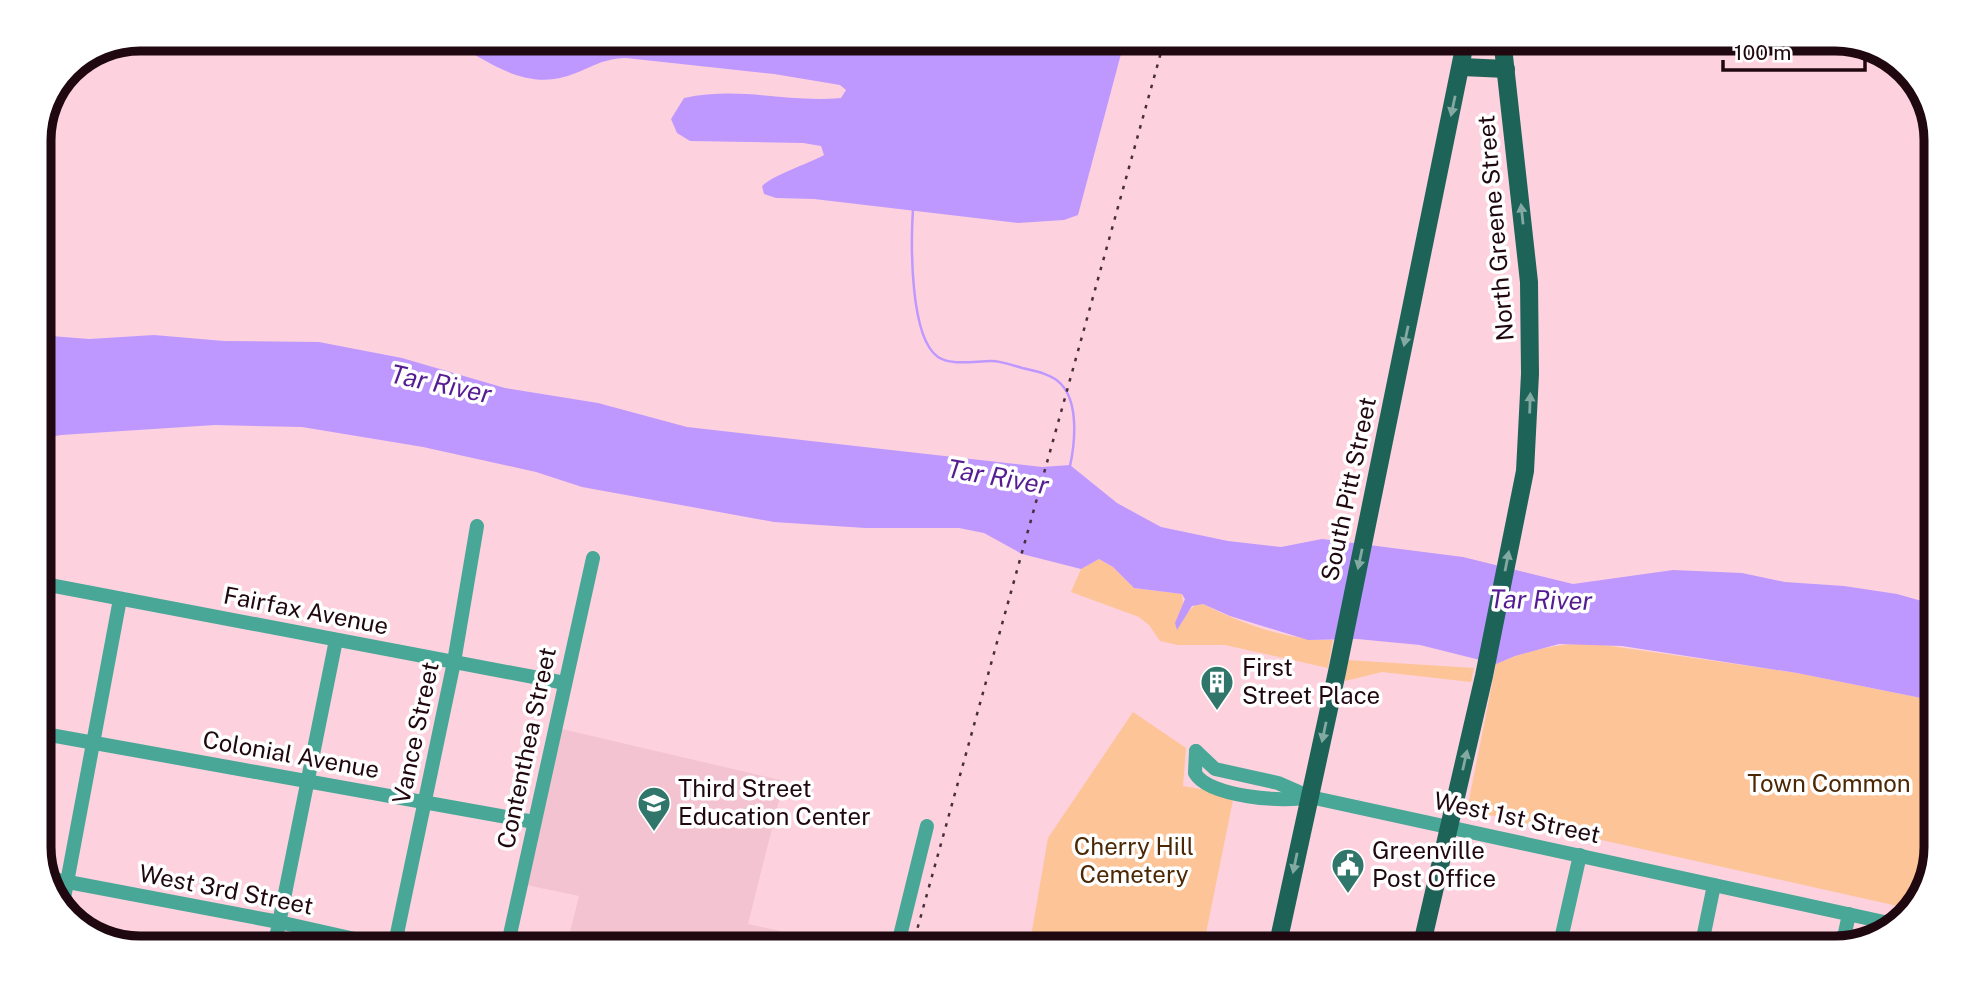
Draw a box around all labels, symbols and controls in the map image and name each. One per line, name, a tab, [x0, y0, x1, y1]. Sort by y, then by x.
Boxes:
scale bar	[1723, 28, 1865, 72]
text: 100 m	[1734, 40, 1791, 65]
one-way arrow	[1448, 95, 1459, 117]
street label: North Greene Street	[1471, 114, 1519, 342]
one-way arrow	[1516, 203, 1527, 225]
one-way arrow	[1400, 325, 1411, 347]
water label: Tar River	[388, 358, 495, 409]
one-way arrow	[1524, 391, 1535, 413]
street label: South Pitt Street	[1315, 394, 1381, 583]
water label: Tar River	[945, 452, 1051, 501]
one-way arrow	[1355, 548, 1366, 570]
one-way arrow	[1502, 550, 1513, 572]
street label: Fairfax Avenue	[221, 580, 391, 640]
water label: Tar River	[1489, 583, 1593, 616]
street label: Contenthea Street	[491, 645, 561, 851]
place label: First Street Place	[1242, 653, 1380, 709]
street label: Vance Street	[386, 659, 444, 806]
building icon: First Street Place	[1198, 663, 1236, 712]
one-way arrow	[1319, 721, 1330, 743]
street label: Colonial Avenue	[201, 725, 382, 783]
one-way arrow	[1460, 749, 1471, 771]
park label: Town Common	[1747, 769, 1911, 797]
place label: Third Street Education Center	[678, 774, 871, 830]
school or university icon: Third Street Education Center	[635, 784, 673, 833]
street label: West 1st Street	[1432, 786, 1603, 848]
park label: Cherry Hill Cemetery	[1074, 832, 1194, 888]
place label: Greenville Post Office	[1372, 836, 1496, 892]
public building icon: Greenville Post Office	[1329, 846, 1367, 895]
one-way arrow	[1290, 852, 1301, 874]
street label: West 3rd Street	[137, 858, 316, 920]

